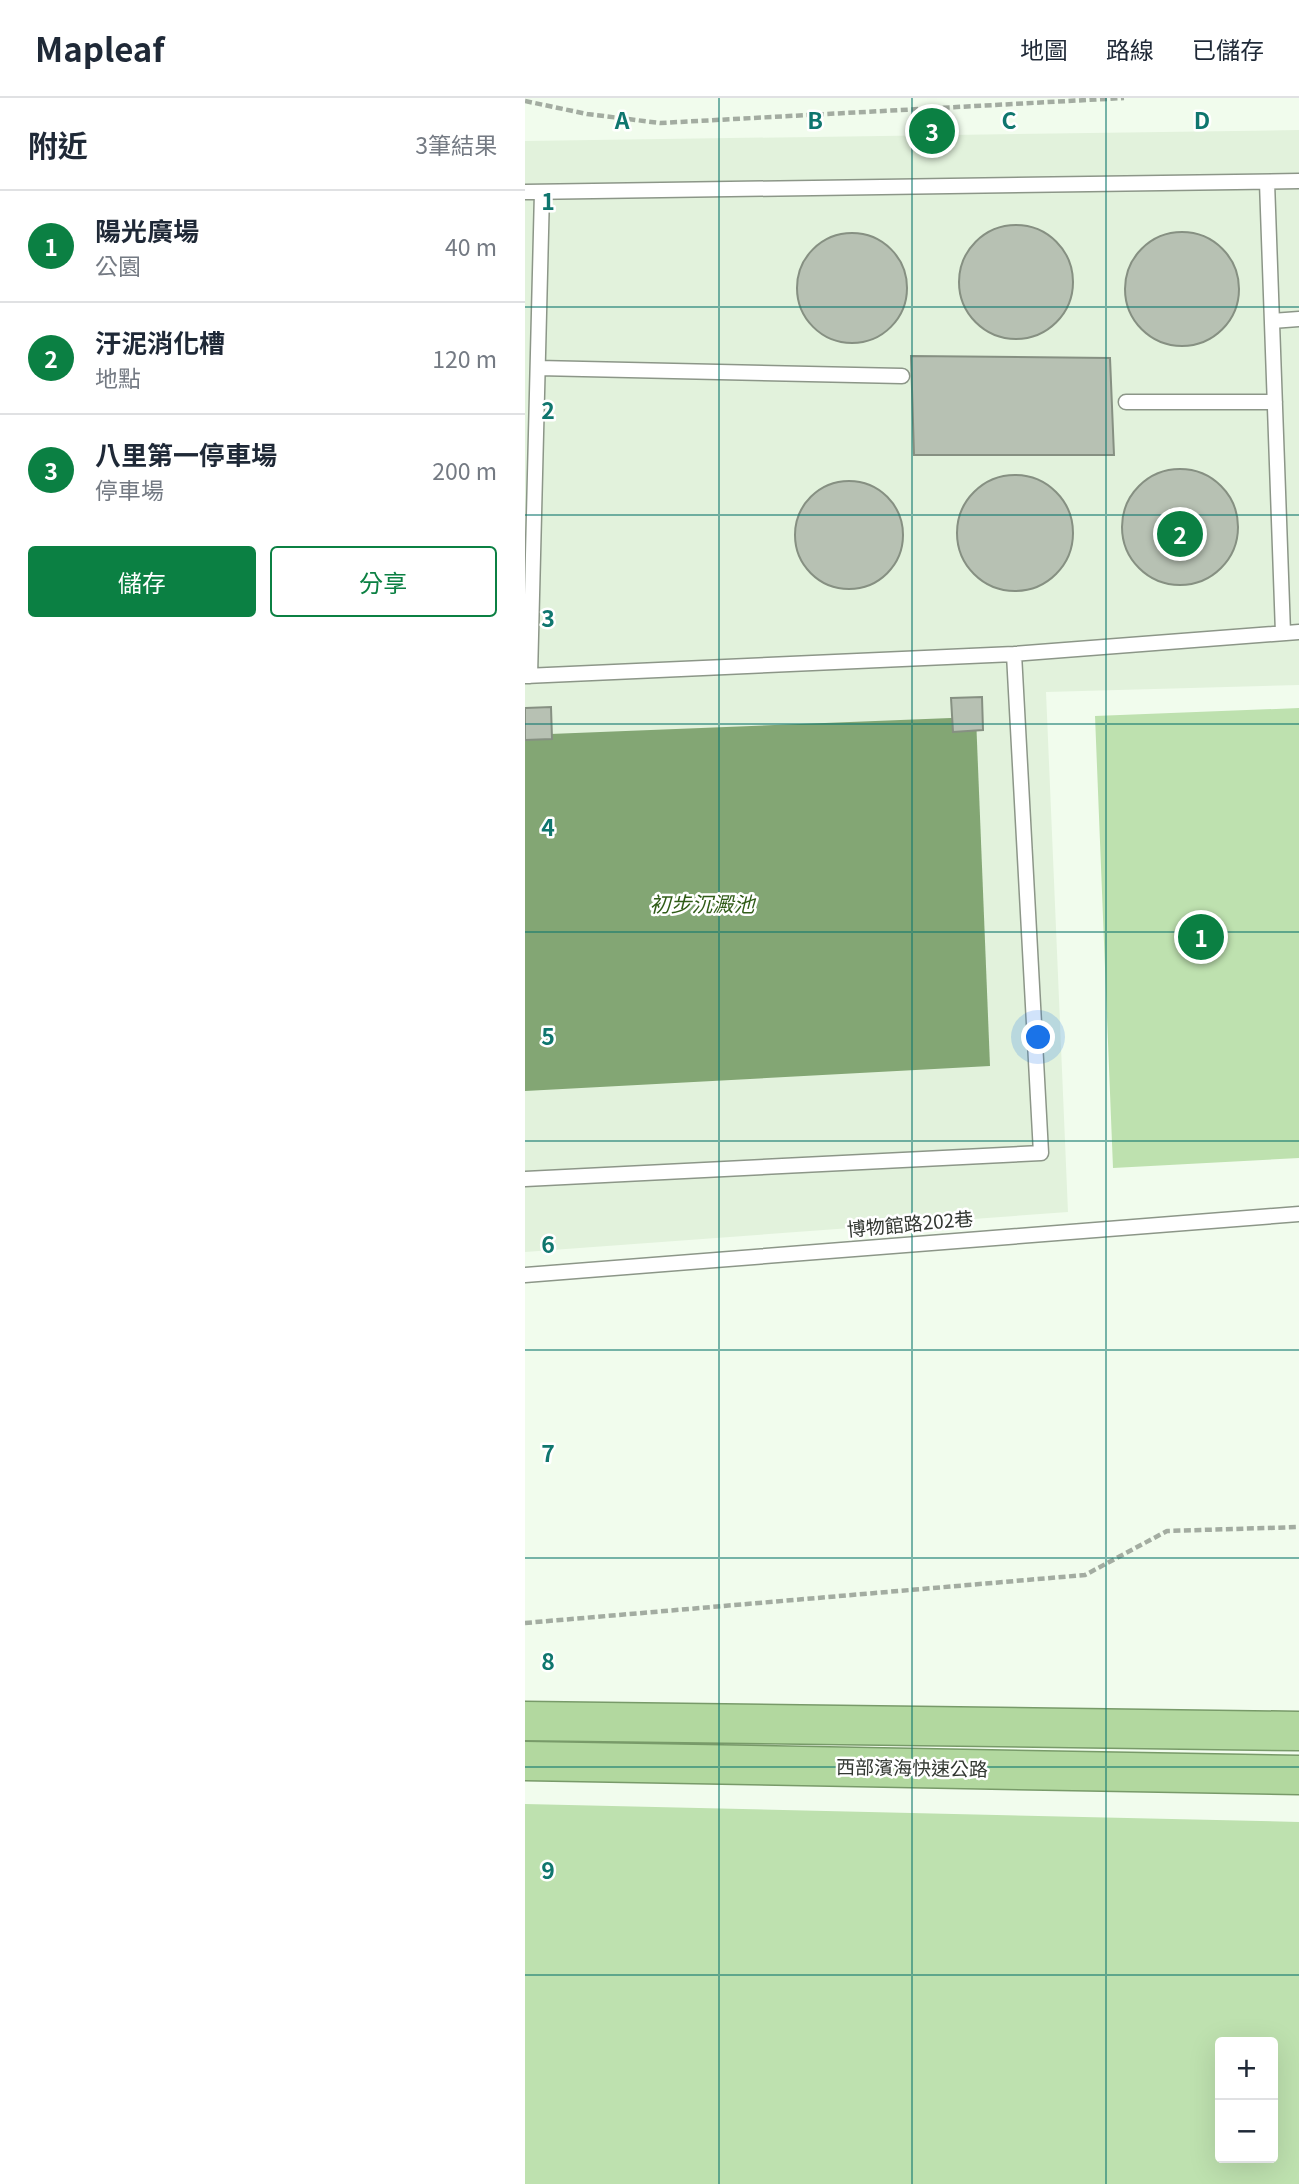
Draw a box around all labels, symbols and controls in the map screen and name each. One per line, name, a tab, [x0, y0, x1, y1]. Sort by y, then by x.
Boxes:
text: Mapleaf	[35, 24, 165, 72]
text: 地圖	[1020, 31, 1068, 66]
text: 路線	[1106, 31, 1154, 66]
text: 已儲存	[1192, 31, 1264, 66]
text: A	[614, 102, 630, 136]
text: B	[807, 102, 823, 136]
text: C	[1001, 102, 1017, 136]
text: D	[1194, 102, 1210, 136]
pin: 3	[909, 105, 955, 157]
text: 附近	[28, 122, 88, 166]
text: 3筆結果	[415, 127, 497, 161]
text: 1	[541, 183, 555, 217]
text: 陽光廣場	[95, 211, 199, 248]
text: 1	[44, 229, 58, 263]
text: 40 m	[445, 229, 497, 263]
text: 公園	[95, 248, 141, 282]
text: 汙泥消化槽	[95, 323, 225, 360]
text: 2	[44, 341, 58, 375]
text: 120 m	[432, 341, 497, 375]
text: 地點	[95, 360, 141, 394]
text: 2	[541, 392, 555, 426]
text: 八里第一停車場	[95, 435, 277, 472]
text: 3	[44, 453, 58, 487]
text: 200 m	[432, 453, 497, 487]
text: 停車場	[95, 472, 164, 506]
pin: 2	[1157, 508, 1203, 560]
button: 儲存	[28, 546, 256, 617]
button: 分享	[270, 546, 497, 617]
text: 3	[541, 600, 555, 634]
text: 4	[541, 809, 555, 843]
water label: 初步沉澱池	[650, 888, 756, 918]
pin: 1	[1178, 911, 1224, 963]
text: 5	[541, 1018, 555, 1052]
your location	[1021, 1020, 1055, 1054]
street label: 博物館路202巷	[846, 1204, 974, 1241]
text: 6	[541, 1226, 555, 1260]
text: 7	[541, 1435, 555, 1469]
text: 8	[541, 1643, 555, 1677]
street label: 西部濱海快速公路	[836, 1752, 988, 1781]
text: 9	[541, 1852, 555, 1886]
map controls	[1215, 2037, 1278, 2163]
button: +	[1215, 2037, 1278, 2100]
button: −	[1215, 2100, 1278, 2163]

